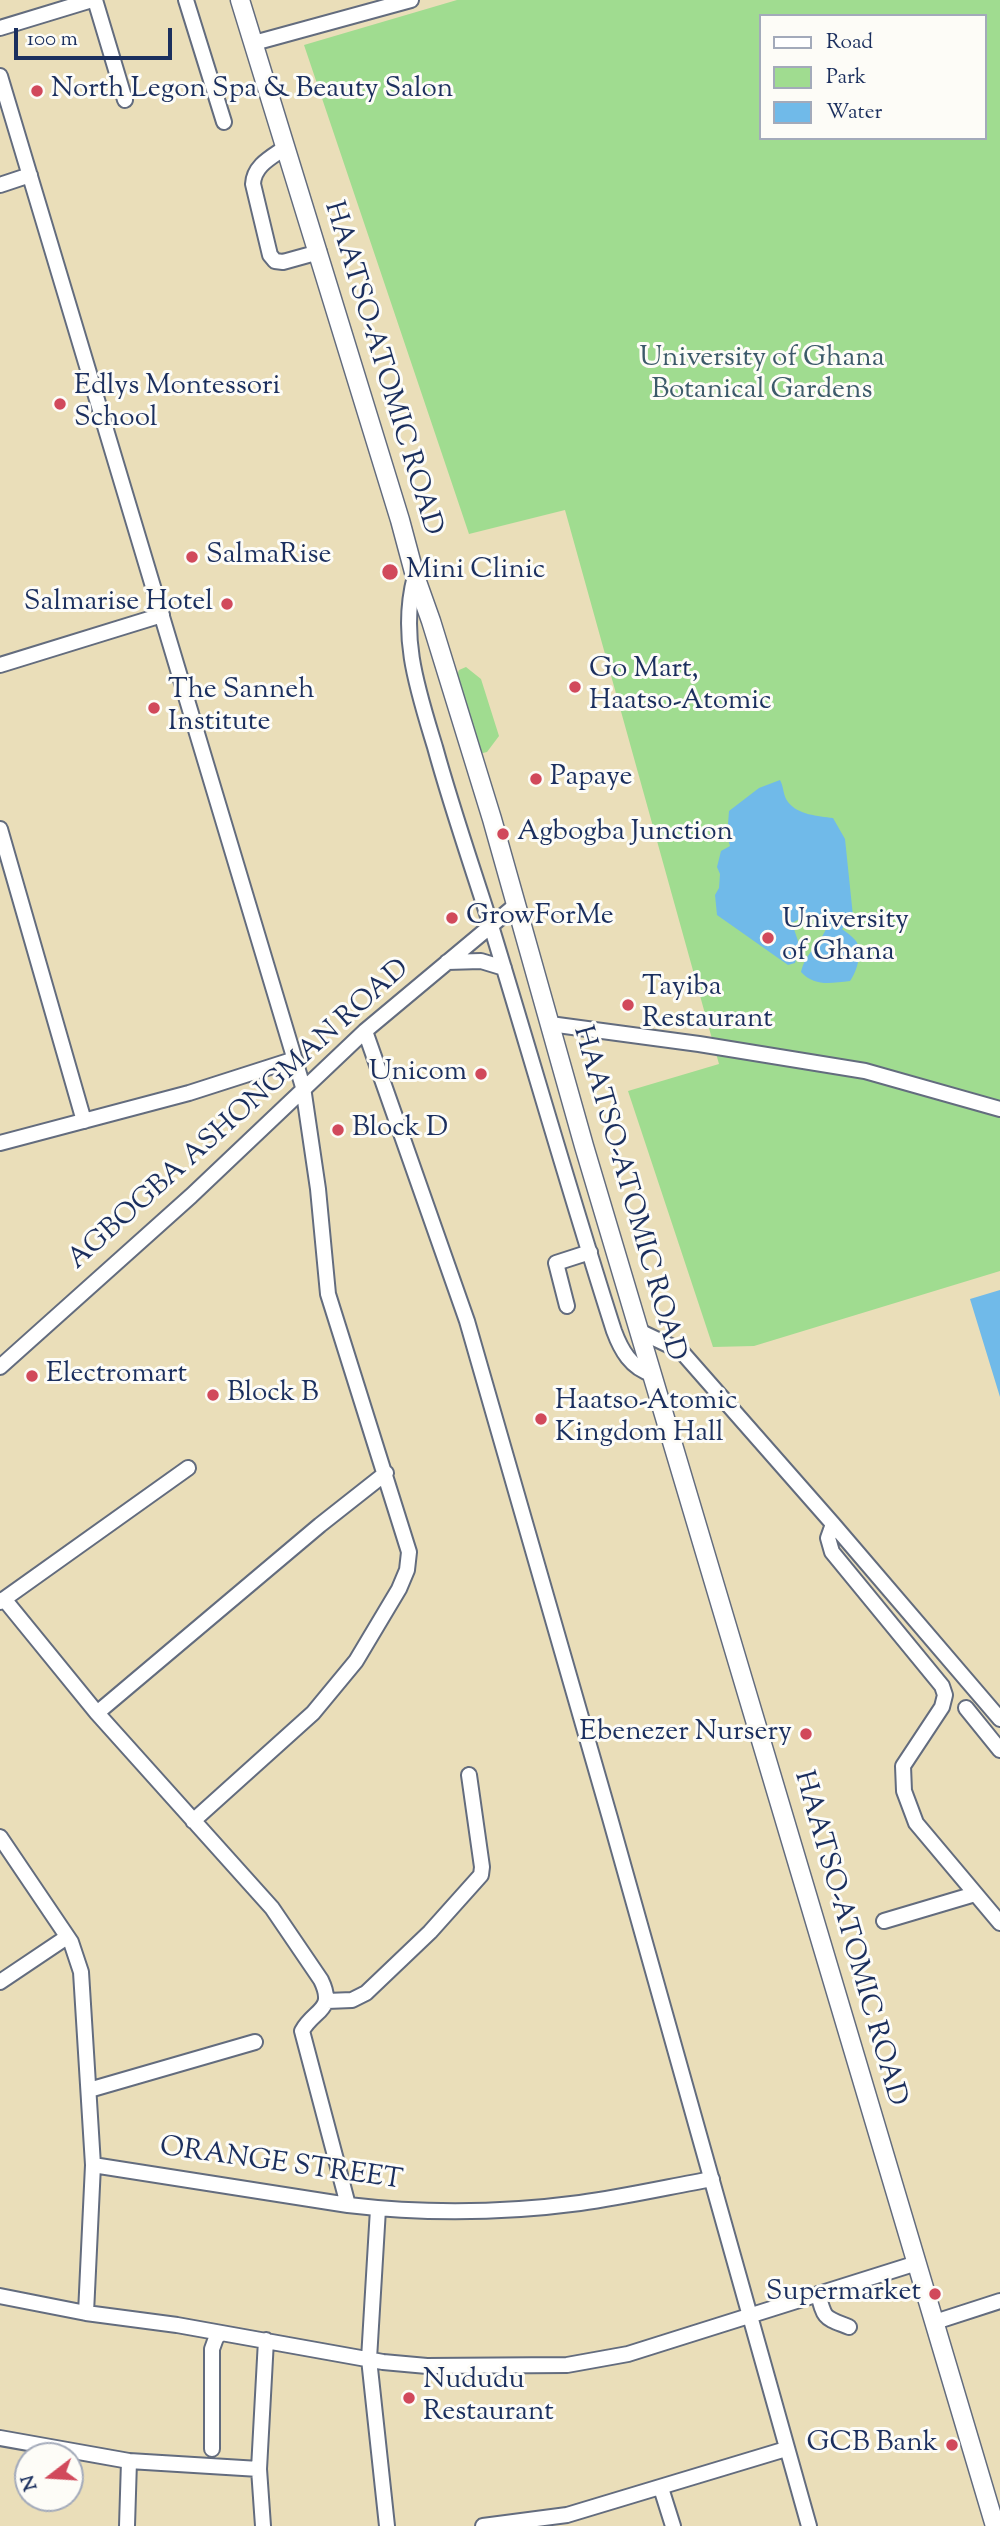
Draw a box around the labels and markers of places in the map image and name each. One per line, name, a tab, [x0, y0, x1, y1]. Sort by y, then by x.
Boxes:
place label: North Legon Spa & Beauty Salon	[51, 74, 453, 108]
marker: North Legon Spa & Beauty Salon	[29, 83, 45, 99]
place label: Edlys Montessori School	[74, 371, 280, 437]
marker: Edlys Montessori School	[52, 396, 68, 412]
place label: SalmaRise	[206, 540, 332, 574]
marker: SalmaRise	[184, 549, 200, 565]
place label: Mini Clinic	[406, 555, 546, 589]
marker: Mini Clinic	[380, 562, 400, 582]
place label: Salmarise Hotel	[24, 587, 213, 621]
marker: Salmarise Hotel	[219, 596, 235, 612]
place label: Go Mart, Haatso-Atomic	[589, 654, 772, 720]
place label: The Sanneh Institute	[168, 675, 315, 741]
marker: Go Mart, Haatso-Atomic	[567, 679, 583, 695]
marker: The Sanneh Institute	[146, 700, 162, 716]
place label: Papaye	[550, 762, 633, 796]
marker: Papaye	[528, 771, 544, 787]
place label: Agbogba Junction	[517, 817, 733, 851]
marker: Agbogba Junction	[495, 826, 511, 842]
place label: GrowForMe	[466, 901, 614, 935]
place label: University of Ghana	[782, 905, 909, 971]
marker: GrowForMe	[444, 910, 460, 926]
marker: University of Ghana	[760, 930, 776, 946]
place label: Tayiba Restaurant	[642, 972, 773, 1038]
marker: Tayiba Restaurant	[620, 997, 636, 1013]
place label: Unicom	[369, 1057, 467, 1091]
marker: Unicom	[473, 1066, 489, 1082]
place label: Block D	[352, 1113, 448, 1147]
marker: Block D	[330, 1122, 346, 1138]
place label: Electromart	[46, 1359, 187, 1393]
marker: Electromart	[24, 1368, 40, 1384]
place label: Block B	[227, 1378, 319, 1412]
place label: Haatso-Atomic Kingdom Hall	[555, 1386, 738, 1452]
marker: Block B	[205, 1387, 221, 1403]
marker: Haatso-Atomic Kingdom Hall	[533, 1411, 549, 1427]
place label: Ebenezer Nursery	[580, 1717, 792, 1751]
marker: Ebenezer Nursery	[798, 1726, 814, 1742]
place label: Supermarket	[766, 2277, 921, 2311]
marker: Supermarket	[927, 2286, 943, 2302]
place label: Nududu Restaurant	[423, 2365, 554, 2431]
marker: Nududu Restaurant	[401, 2390, 417, 2406]
place label: GCB Bank	[807, 2428, 938, 2462]
marker: GCB Bank	[944, 2437, 960, 2453]

